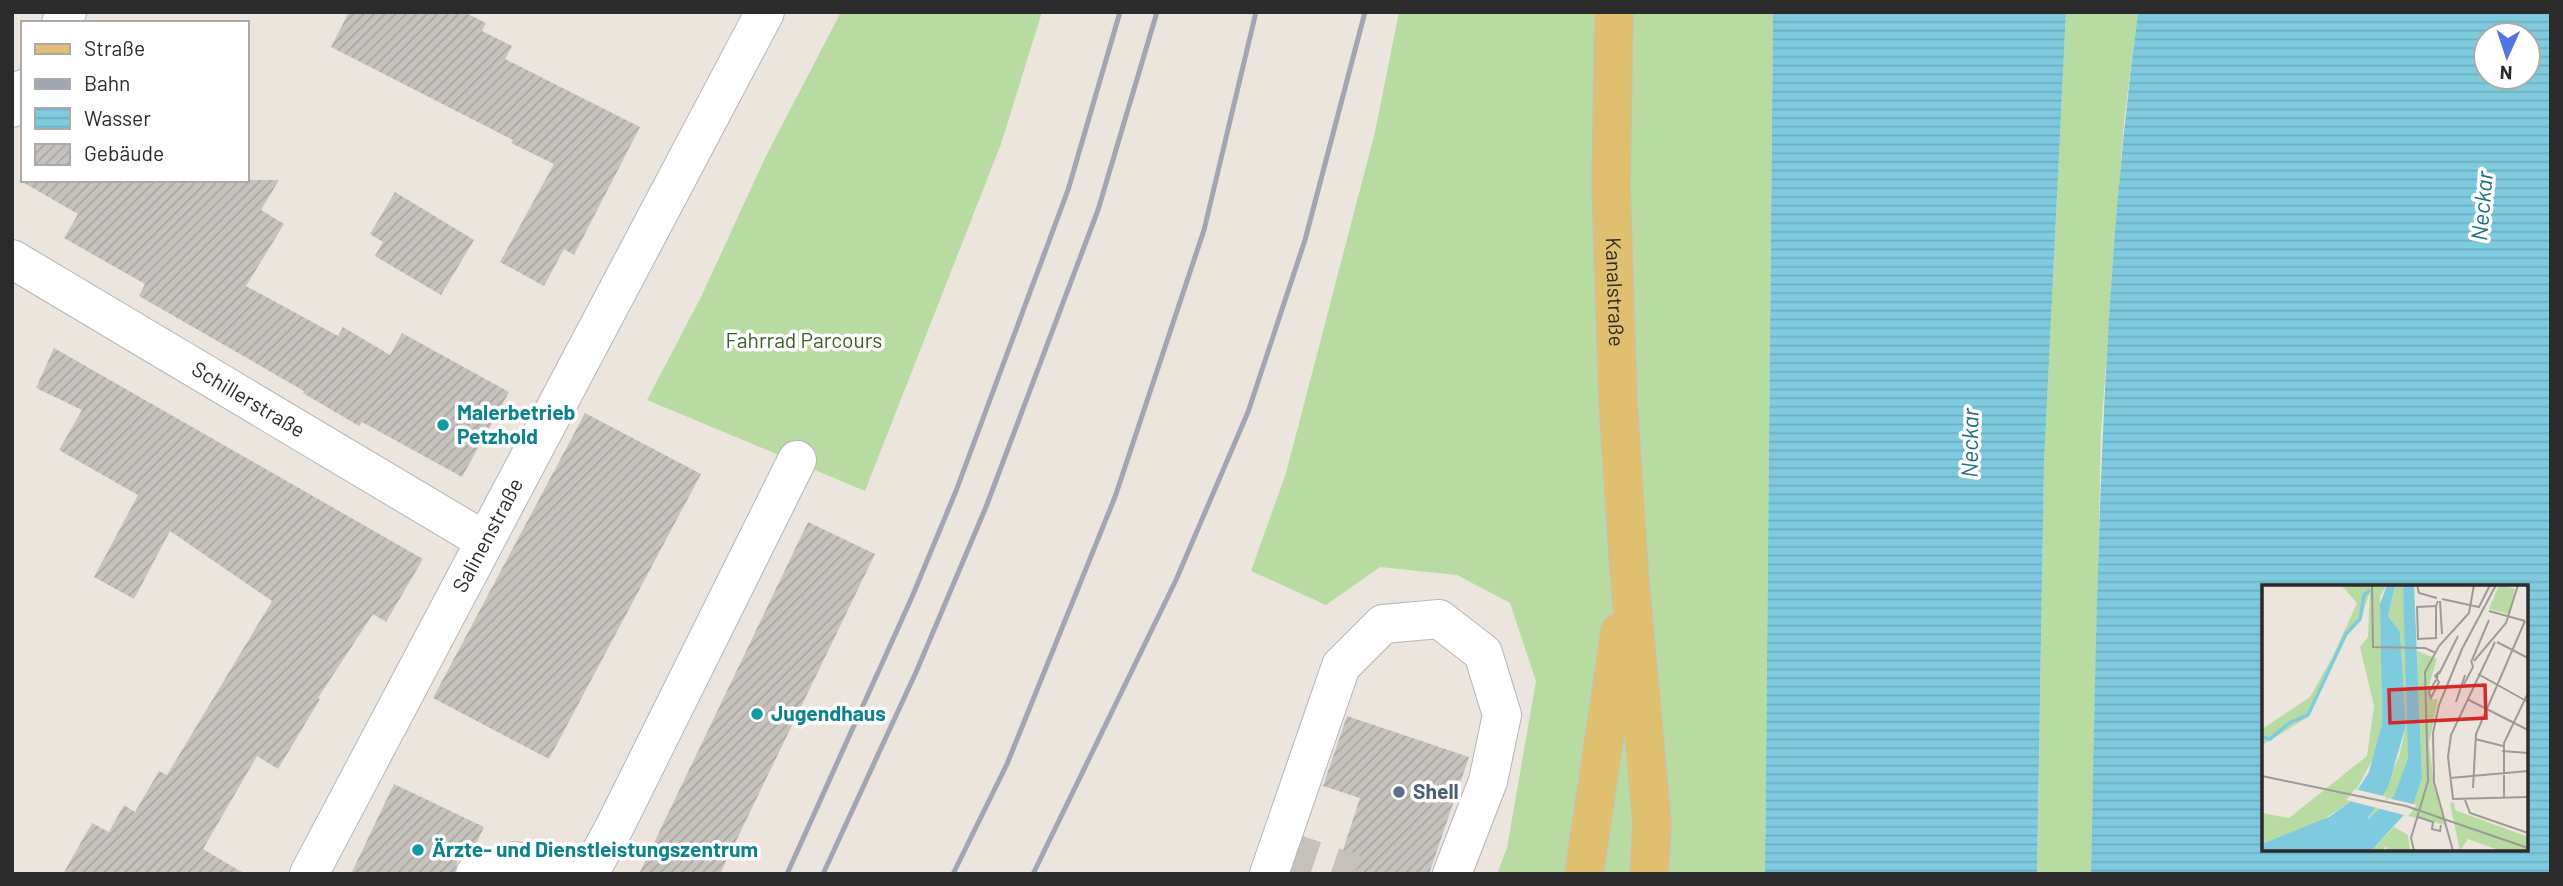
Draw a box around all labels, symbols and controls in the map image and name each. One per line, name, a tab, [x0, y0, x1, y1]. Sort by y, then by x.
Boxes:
legend	[21, 21, 248, 182]
north arrow	[2472, 21, 2542, 91]
text: Straße	[84, 35, 145, 60]
text: N	[2499, 62, 2513, 85]
text: Bahn	[84, 70, 130, 95]
text: Wasser	[84, 105, 151, 130]
text: Gebäude	[84, 140, 164, 165]
water label: Neckar	[2464, 169, 2498, 242]
street label: Kanalstraße	[1602, 237, 1630, 347]
park label: Fahrrad Parcours	[726, 327, 882, 352]
street label: Schillerstraße	[188, 355, 310, 442]
place label: Malerbetrieb Petzhold	[457, 399, 576, 448]
water label: Neckar	[1954, 407, 1984, 478]
marker: Malerbetrieb Petzhold	[435, 417, 451, 433]
street label: Salinenstraße	[446, 473, 527, 596]
inset map	[2262, 585, 2528, 851]
place label: Jugendhaus	[771, 700, 886, 725]
marker: Jugendhaus	[749, 706, 765, 722]
place label: Shell	[1413, 778, 1459, 803]
marker: Shell	[1391, 784, 1407, 800]
place label: Ärzte- und Dienstleistungszentrum	[432, 836, 758, 861]
marker: Ärzte- und Dienstleistungszentrum	[410, 842, 426, 858]

